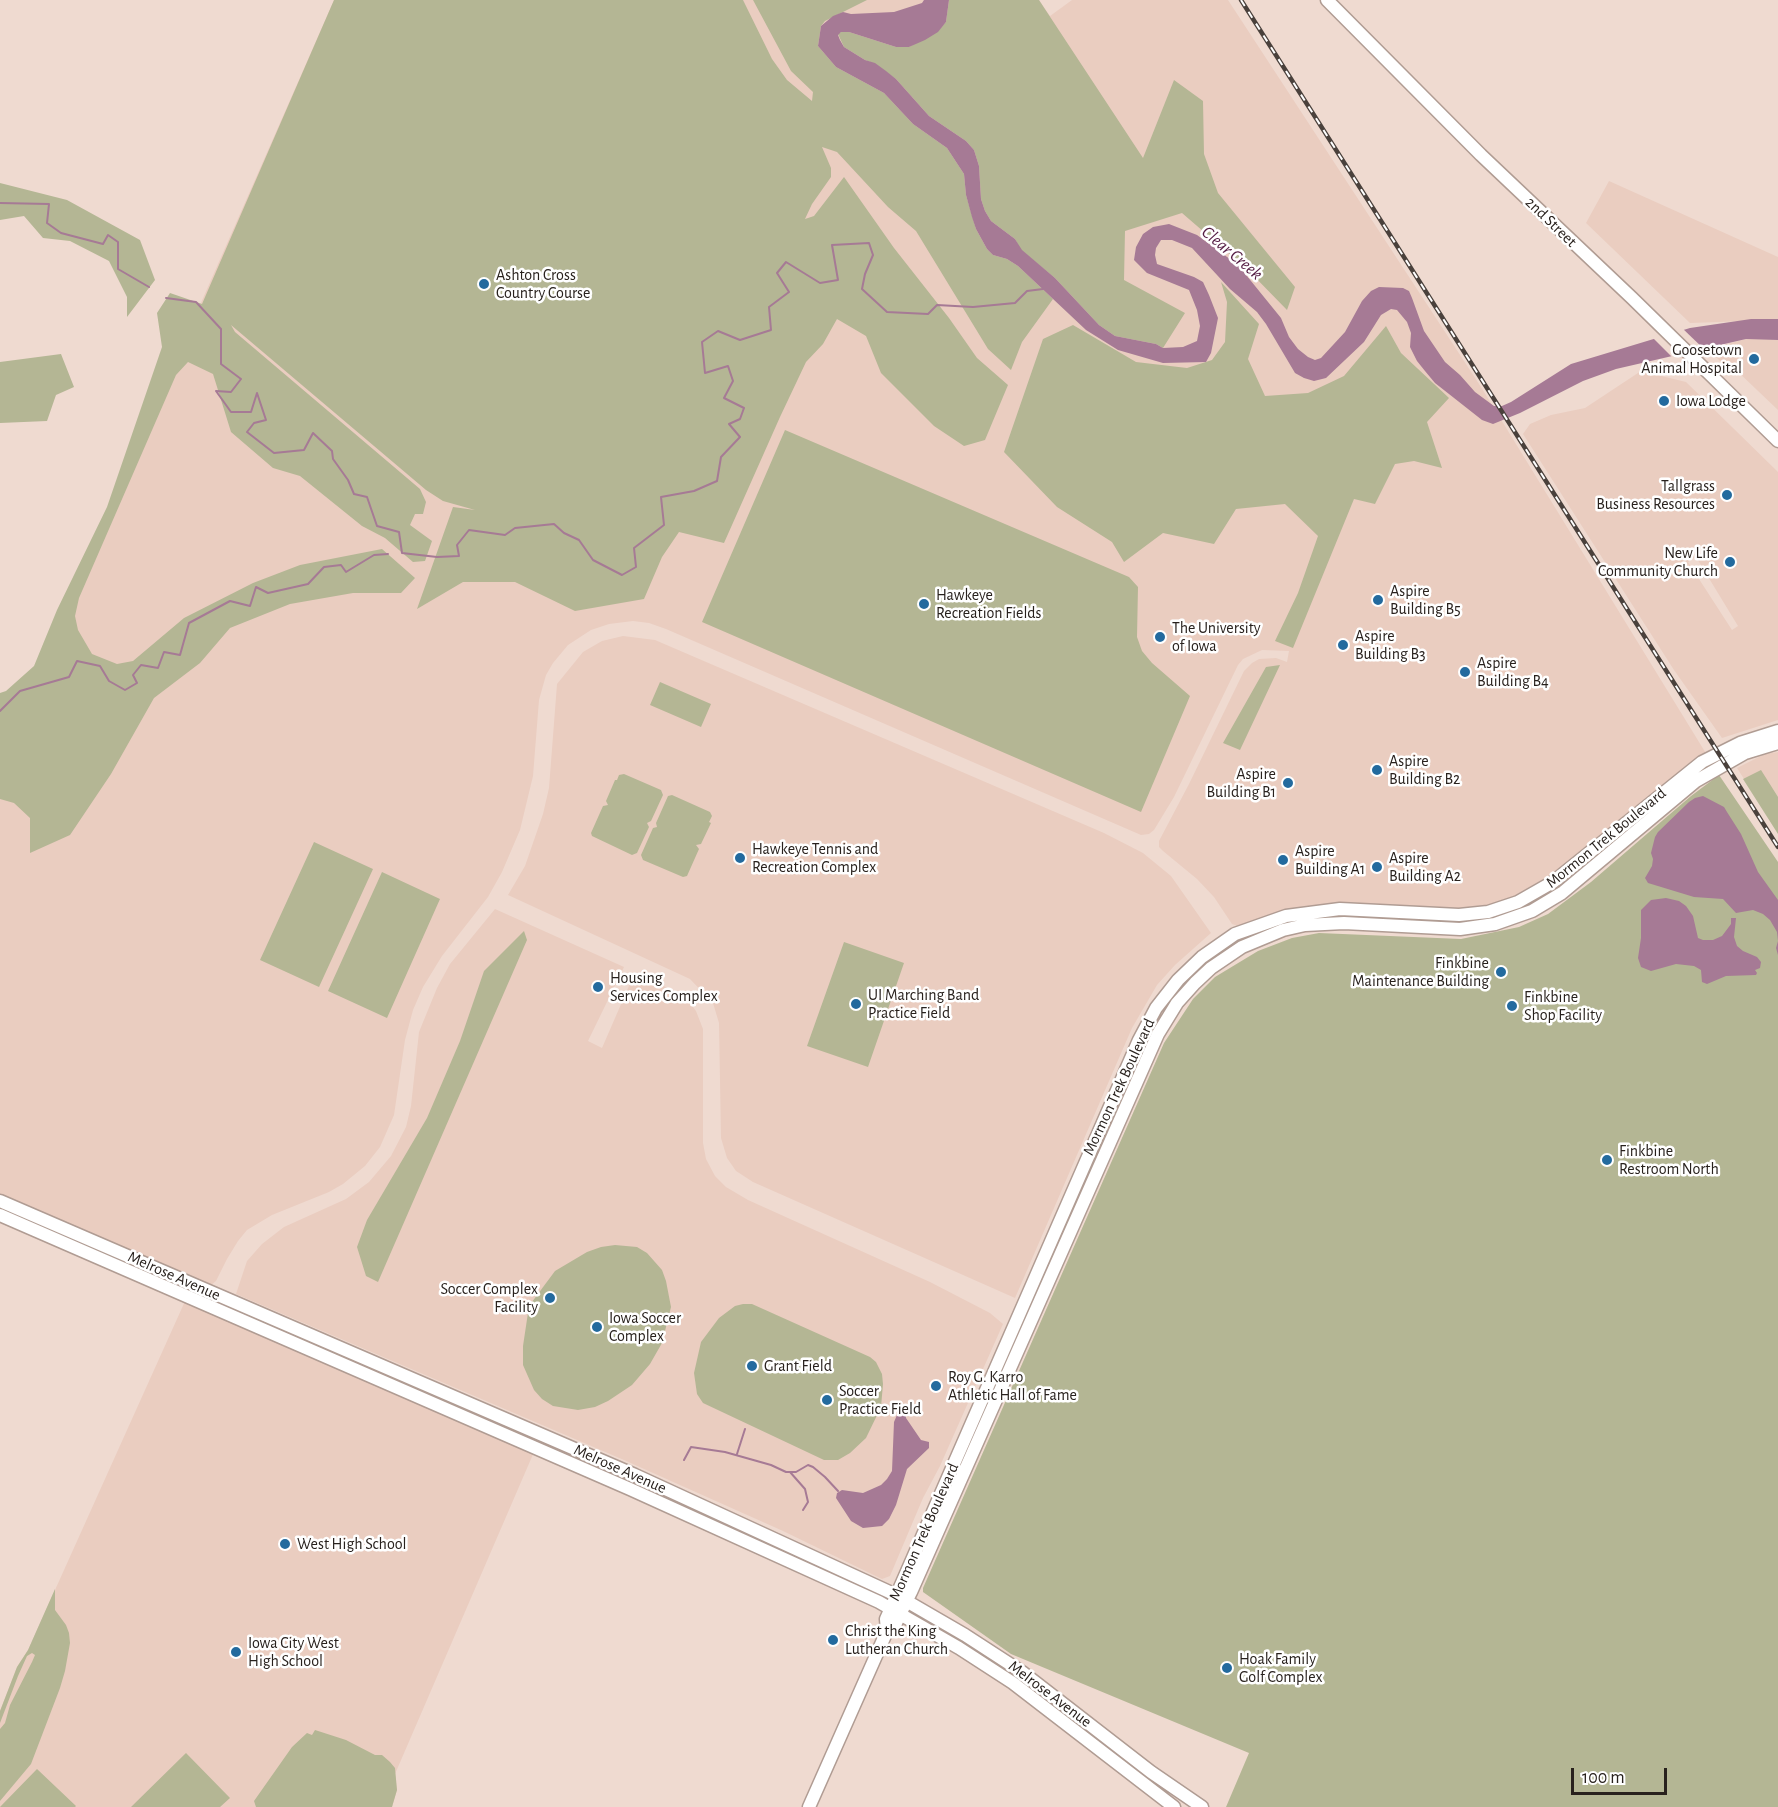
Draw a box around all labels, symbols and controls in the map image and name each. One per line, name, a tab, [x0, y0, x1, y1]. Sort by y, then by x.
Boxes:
street label: 2nd Street	[1521, 193, 1581, 251]
water label: Clear Creek	[1197, 221, 1267, 285]
place label: Ashton Cross Country Course	[496, 265, 590, 303]
marker: Ashton Cross Country Course	[477, 277, 491, 291]
place label: Goosetown Animal Hospital	[1641, 340, 1742, 378]
marker: Goosetown Animal Hospital	[1747, 352, 1761, 366]
place label: Iowa Lodge	[1676, 391, 1746, 411]
marker: Iowa Lodge	[1657, 394, 1671, 408]
place label: Tallgrass Business Resources	[1596, 476, 1715, 514]
marker: Tallgrass Business Resources	[1720, 488, 1734, 502]
place label: New Life Community Church	[1598, 543, 1718, 581]
marker: New Life Community Church	[1723, 555, 1737, 569]
place label: Aspire Building B5	[1390, 581, 1461, 619]
place label: Hawkeye Recreation Fields	[936, 585, 1042, 623]
marker: Aspire Building B5	[1371, 593, 1385, 607]
marker: Hawkeye Recreation Fields	[917, 597, 931, 611]
place label: The University of Iowa	[1172, 618, 1261, 656]
place label: Aspire Building B3	[1355, 626, 1426, 664]
marker: The University of Iowa	[1153, 630, 1167, 644]
marker: Aspire Building B3	[1336, 638, 1350, 652]
place label: Aspire Building B4	[1477, 653, 1549, 691]
marker: Aspire Building B4	[1458, 665, 1472, 679]
place label: Aspire Building B2	[1389, 751, 1460, 789]
marker: Aspire Building B2	[1370, 763, 1384, 777]
place label: Aspire Building B1	[1206, 764, 1276, 802]
marker: Aspire Building B1	[1281, 776, 1295, 790]
street label: Mormon Trek Boulevard	[1542, 784, 1670, 892]
place label: Hawkeye Tennis and Recreation Complex	[752, 839, 878, 877]
place label: Aspire Building A1	[1295, 841, 1365, 879]
place label: Aspire Building A2	[1389, 848, 1461, 886]
marker: Hawkeye Tennis and Recreation Complex	[733, 851, 747, 865]
marker: Aspire Building A1	[1276, 853, 1290, 867]
marker: Aspire Building A2	[1370, 860, 1384, 874]
place label: Finkbine Maintenance Building	[1352, 953, 1489, 991]
marker: Finkbine Maintenance Building	[1494, 965, 1508, 979]
place label: Housing Services Complex	[610, 968, 718, 1006]
marker: Housing Services Complex	[591, 980, 605, 994]
place label: UI Marching Band Practice Field	[868, 985, 979, 1023]
place label: Finkbine Shop Facility	[1524, 987, 1602, 1025]
marker: UI Marching Band Practice Field	[849, 997, 863, 1011]
marker: Finkbine Shop Facility	[1505, 999, 1519, 1013]
street label: Mormon Trek Boulevard	[1079, 1016, 1159, 1158]
place label: Finkbine Restroom North	[1619, 1141, 1719, 1179]
marker: Finkbine Restroom North	[1600, 1153, 1614, 1167]
street label: Melrose Avenue	[125, 1247, 223, 1305]
place label: Soccer Complex Facility	[440, 1279, 538, 1317]
marker: Soccer Complex Facility	[543, 1291, 557, 1305]
place label: Iowa Soccer Complex	[609, 1308, 681, 1346]
marker: Iowa Soccer Complex	[590, 1320, 604, 1334]
place label: Grant Field	[764, 1356, 832, 1376]
marker: Grant Field	[745, 1359, 759, 1373]
place label: Roy G. Karro Athletic Hall of Fame	[948, 1367, 1077, 1405]
marker: Roy G. Karro Athletic Hall of Fame	[929, 1379, 943, 1393]
place label: Soccer Practice Field	[839, 1381, 921, 1419]
marker: Soccer Practice Field	[820, 1393, 834, 1407]
street label: Melrose Avenue	[571, 1440, 669, 1498]
street label: Mormon Trek Boulevard	[885, 1460, 963, 1604]
place label: West High School	[297, 1534, 407, 1554]
marker: West High School	[278, 1537, 292, 1551]
place label: Christ the King Lutheran Church	[845, 1621, 948, 1659]
place label: Iowa City West High School	[248, 1633, 339, 1671]
marker: Christ the King Lutheran Church	[826, 1633, 840, 1647]
marker: Iowa City West High School	[229, 1645, 243, 1659]
place label: Hoak Family Golf Complex	[1239, 1649, 1323, 1687]
street label: Melrose Avenue	[1005, 1656, 1095, 1732]
marker: Hoak Family Golf Complex	[1220, 1661, 1234, 1675]
scale bar	[1574, 1756, 1670, 1794]
text: 100 m	[1582, 1769, 1625, 1787]

